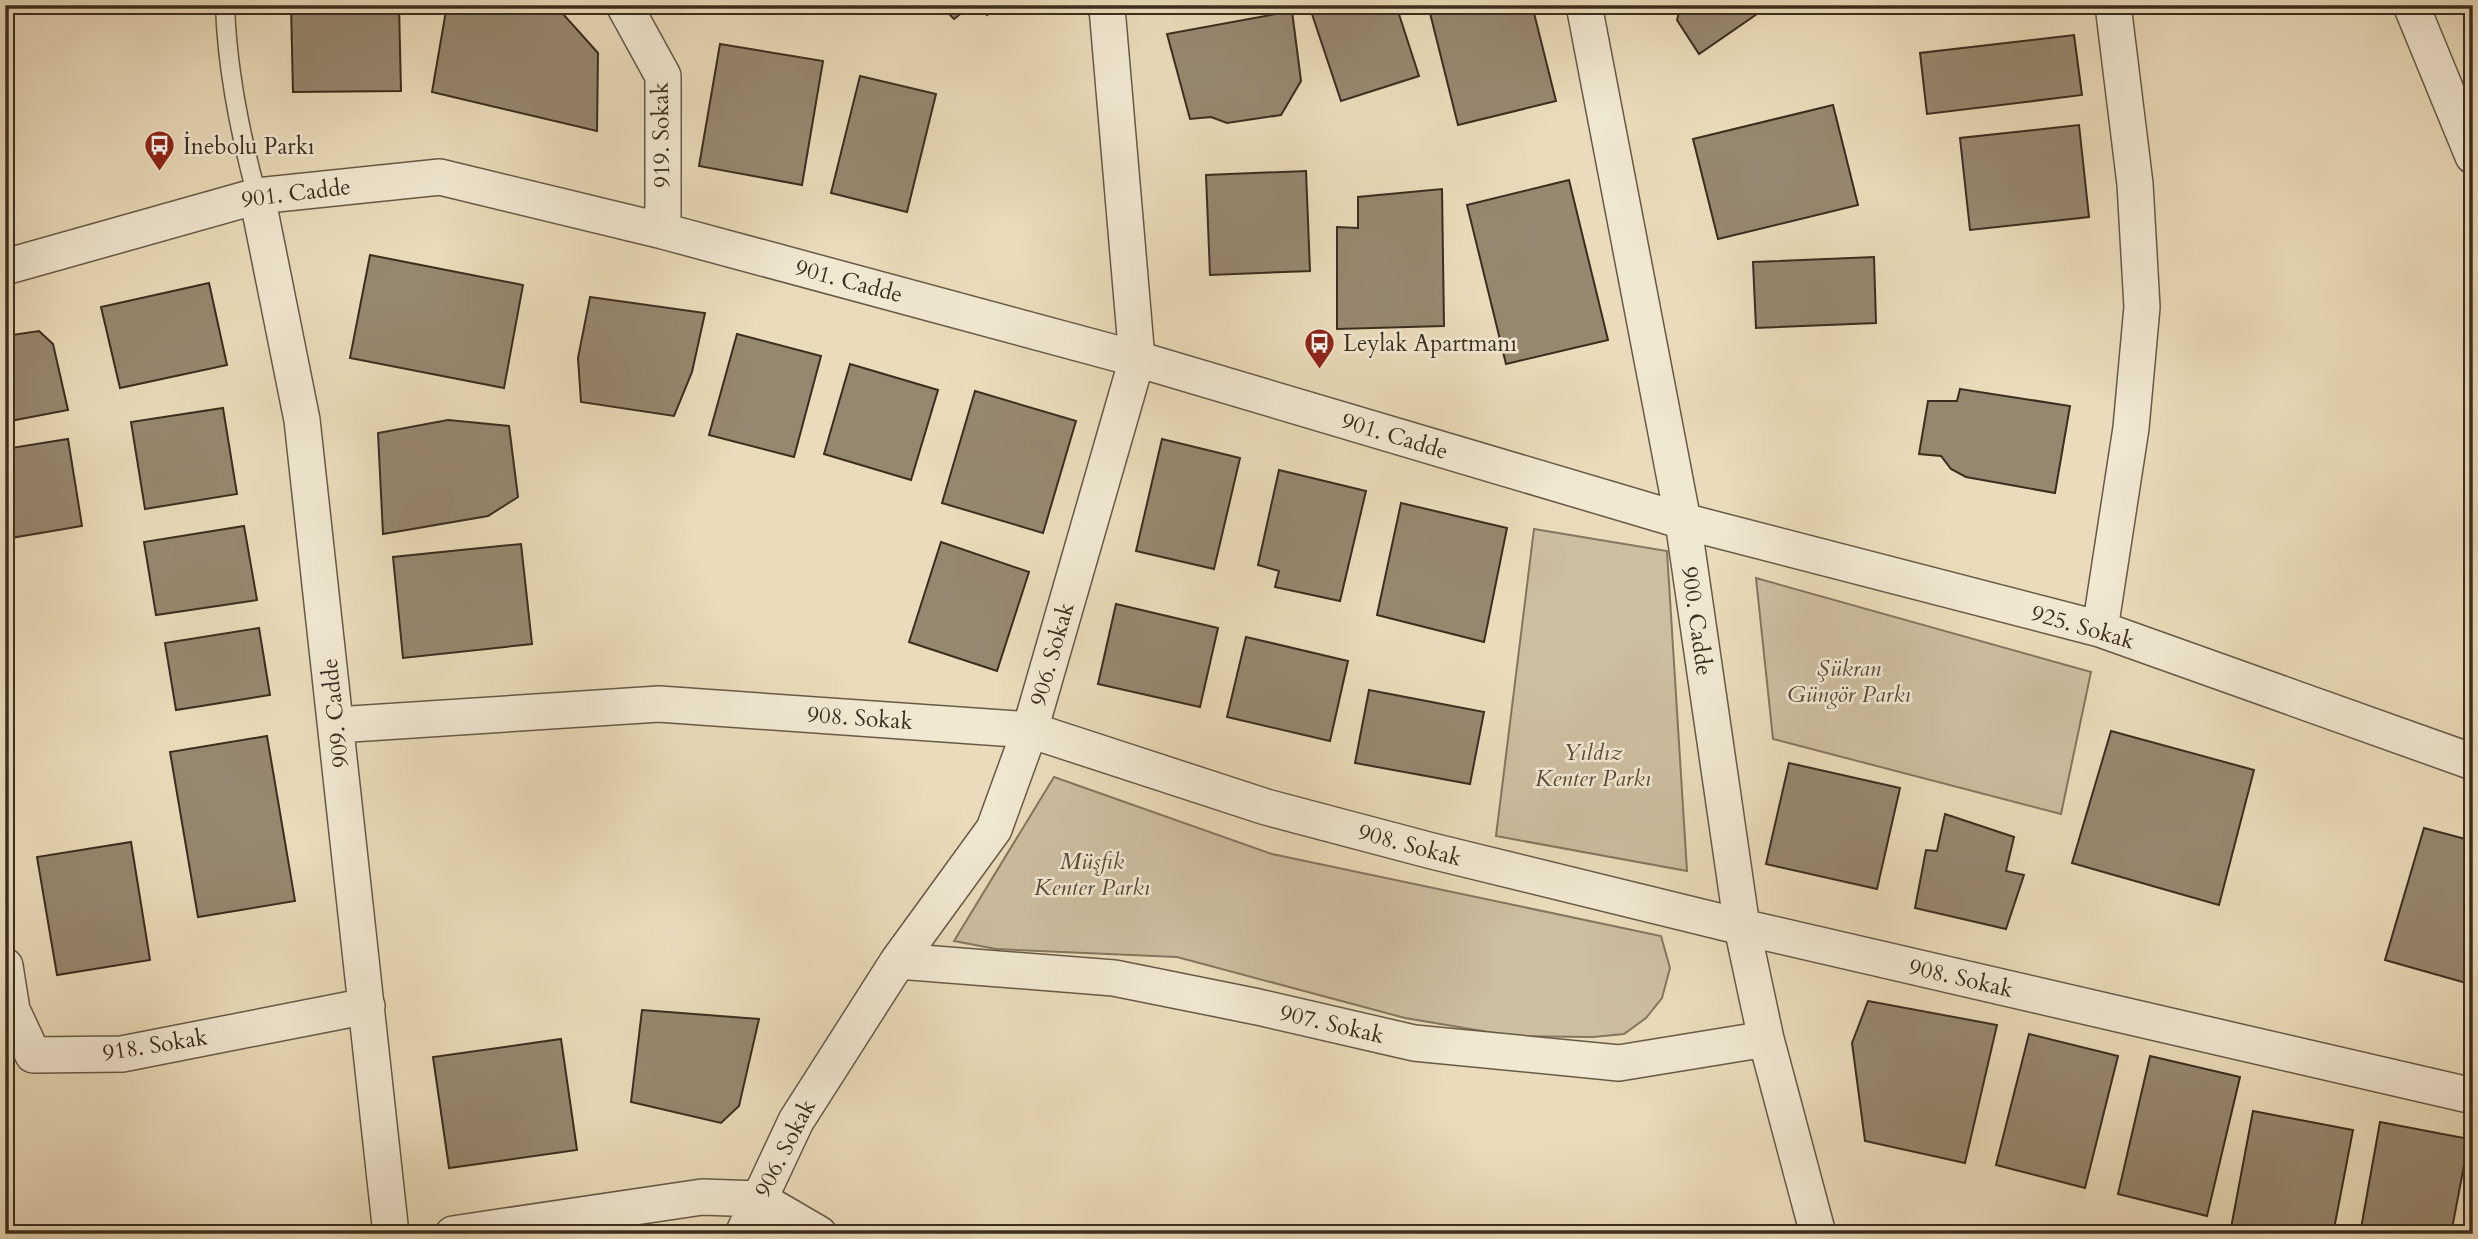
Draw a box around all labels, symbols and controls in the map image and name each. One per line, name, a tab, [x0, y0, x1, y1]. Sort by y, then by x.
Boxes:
street label: 919. Sokak	[645, 81, 677, 188]
bus stop icon: İnebolu Parkı	[143, 129, 177, 173]
place label: İnebolu Parkı	[183, 131, 315, 162]
street label: 901. Cadde	[240, 171, 352, 215]
street label: 901. Cadde	[792, 252, 906, 310]
bus stop icon: Leylak Apartmanı	[1303, 326, 1337, 370]
place label: Leylak Apartmanı	[1343, 328, 1517, 359]
street label: 901. Cadde	[1338, 405, 1452, 467]
street label: 900. Cadde	[1674, 564, 1720, 678]
street label: 906. Sokak	[1023, 598, 1082, 709]
street label: 925. Sokak	[2028, 598, 2139, 657]
park label: Şükran Güngör Parkı	[1787, 653, 1911, 710]
street label: 909. Cadde	[314, 657, 356, 769]
street label: 908. Sokak	[806, 699, 915, 737]
park label: Yıldız Kenter Parkı	[1535, 737, 1651, 794]
street label: 908. Sokak	[1355, 816, 1466, 874]
park label: Müşfik Kenter Parkı	[1034, 846, 1150, 903]
street label: 908. Sokak	[1906, 951, 2017, 1005]
street label: 907. Sokak	[1277, 997, 1388, 1051]
street label: 918. Sokak	[100, 1021, 210, 1069]
street label: 906. Sokak	[747, 1093, 823, 1202]

